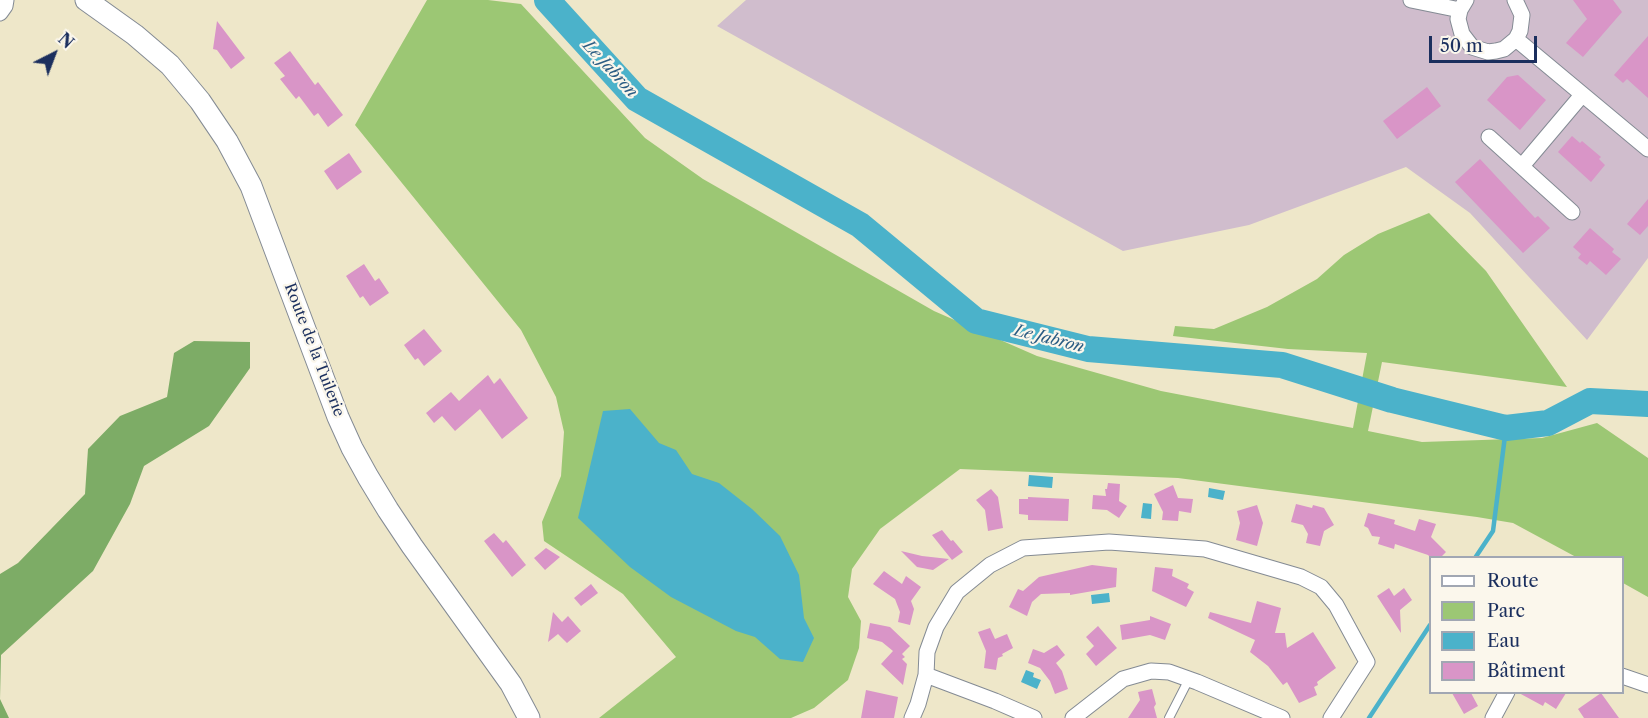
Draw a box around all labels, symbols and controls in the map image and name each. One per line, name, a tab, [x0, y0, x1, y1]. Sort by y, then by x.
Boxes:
north arrow	[24, 24, 84, 84]
scale bar	[1432, 24, 1540, 62]
text: N	[54, 29, 78, 53]
text: 50 m	[1440, 35, 1483, 57]
water label: Le Jabron	[579, 36, 641, 102]
street label: Route de la Tuilerie	[280, 281, 348, 419]
water label: Le Jabron	[1012, 321, 1086, 357]
legend	[1429, 556, 1624, 694]
text: Route	[1487, 570, 1539, 592]
text: Parc	[1487, 600, 1525, 622]
text: Eau	[1487, 630, 1520, 652]
text: Bâtiment	[1487, 660, 1565, 682]

